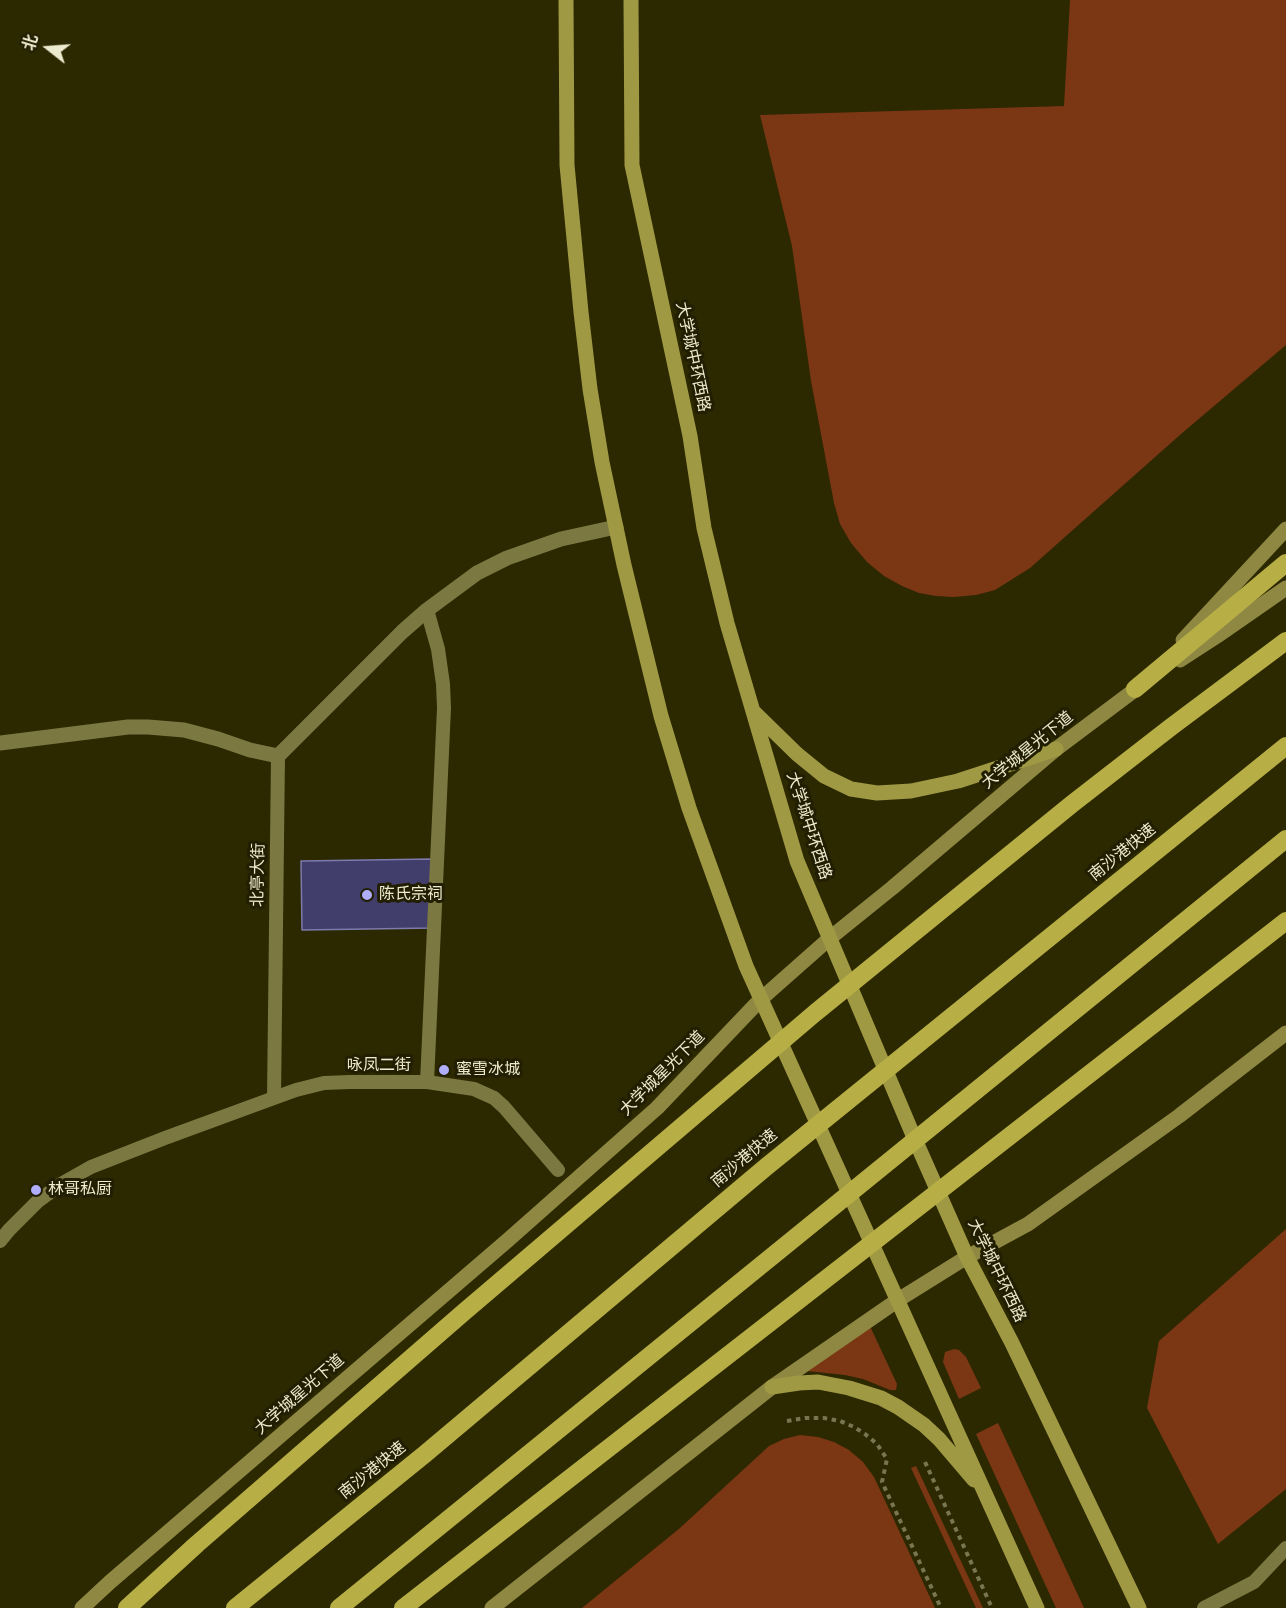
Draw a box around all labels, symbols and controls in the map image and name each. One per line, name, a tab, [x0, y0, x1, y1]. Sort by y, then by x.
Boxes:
north arrow	[18, 18, 78, 78]
text: 北	[18, 32, 44, 54]
street label: 大学城中环西路	[671, 300, 713, 414]
street label: 大学城星光下道	[978, 708, 1078, 794]
street label: 大学城中环西路	[782, 770, 834, 882]
street label: 南沙港快速	[1086, 820, 1160, 886]
street label: 北亭大街	[249, 843, 269, 907]
place label: 陈氏宗祠	[379, 885, 443, 905]
marker: 陈氏宗祠	[360, 888, 374, 902]
street label: 大学城星光下道	[617, 1028, 709, 1120]
street label: 咏凤二街	[347, 1056, 411, 1076]
place label: 蜜雪冰城	[456, 1060, 520, 1080]
marker: 蜜雪冰城	[437, 1063, 451, 1077]
street label: 南沙港快速	[708, 1126, 782, 1192]
place label: 林哥私厨	[48, 1180, 112, 1200]
marker: 林哥私厨	[29, 1183, 43, 1197]
street label: 大学城中环西路	[963, 1216, 1029, 1326]
street label: 大学城星光下道	[251, 1351, 349, 1439]
street label: 南沙港快速	[336, 1438, 410, 1504]

